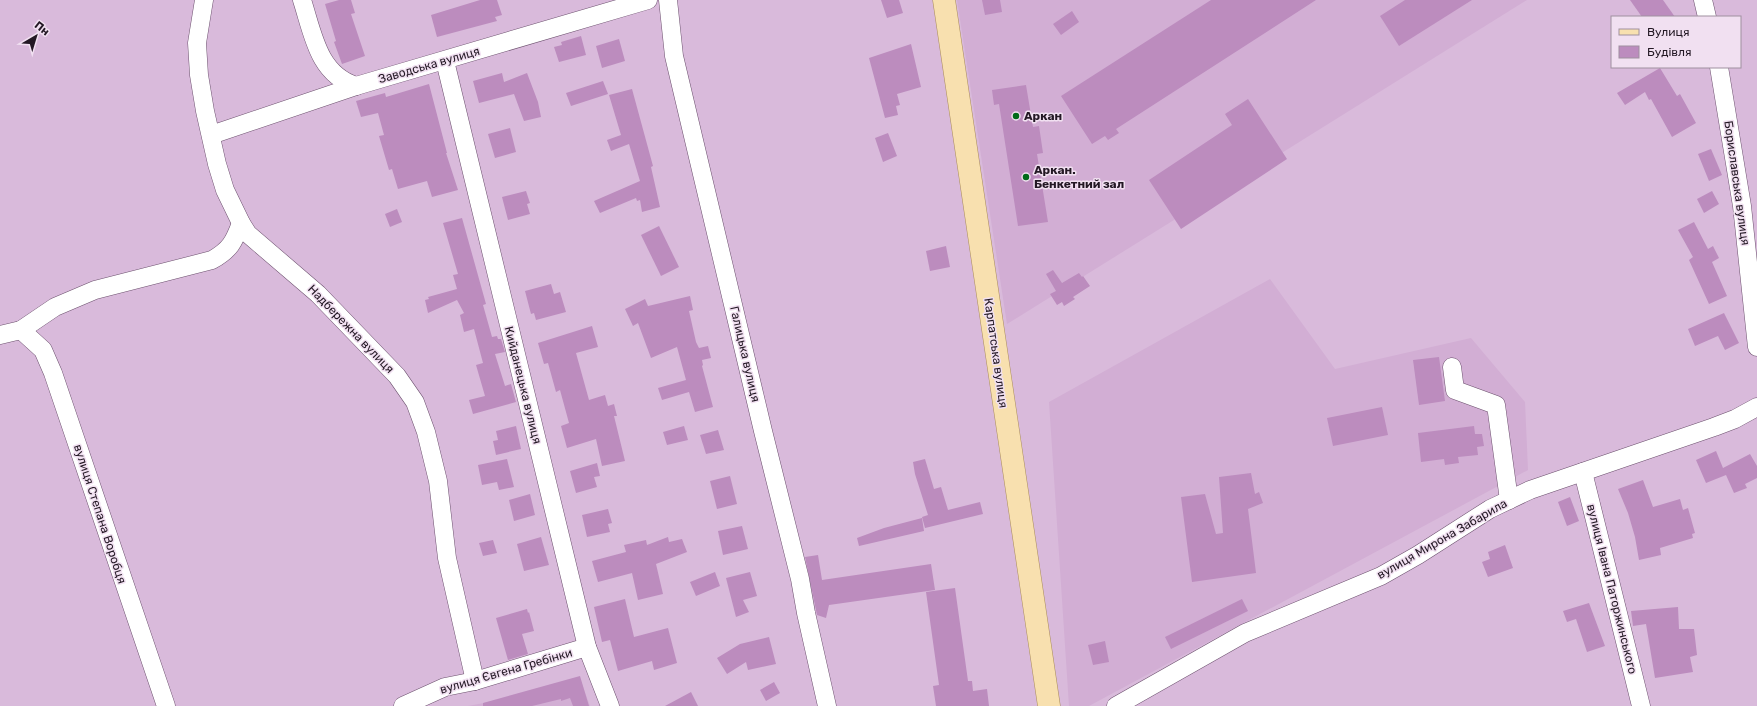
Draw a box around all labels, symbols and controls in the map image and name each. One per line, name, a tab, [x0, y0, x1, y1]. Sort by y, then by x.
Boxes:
north arrow	[16, 16, 56, 56]
legend	[1611, 16, 1741, 68]
text: Пн	[32, 19, 52, 38]
text: Вулиця	[1647, 25, 1689, 39]
street label: Заводська вулиця	[377, 44, 481, 86]
text: Будівля	[1647, 45, 1692, 59]
place label: Аркан	[1024, 109, 1062, 123]
marker: Аркан	[1011, 111, 1021, 121]
street label: Бориславська вулиця	[1721, 120, 1753, 246]
place label: Аркан. Бенкетний зал	[1034, 163, 1124, 191]
marker: Аркан. Бенкетний зал	[1021, 172, 1031, 182]
street label: Надбережна вулиця	[305, 282, 397, 376]
street label: Карпатська вулиця	[981, 297, 1011, 409]
street label: Галицька вулиця	[727, 305, 763, 403]
street label: Кийданецька вулиця	[502, 325, 544, 445]
street label: вулиця Степана Воробця	[71, 443, 129, 585]
street label: вулиця Мирона Забарила	[1375, 496, 1509, 582]
street label: вулиця Івана Паторжинського	[1584, 503, 1640, 676]
street label: вулиця Євгена Гребінки	[438, 645, 574, 697]

